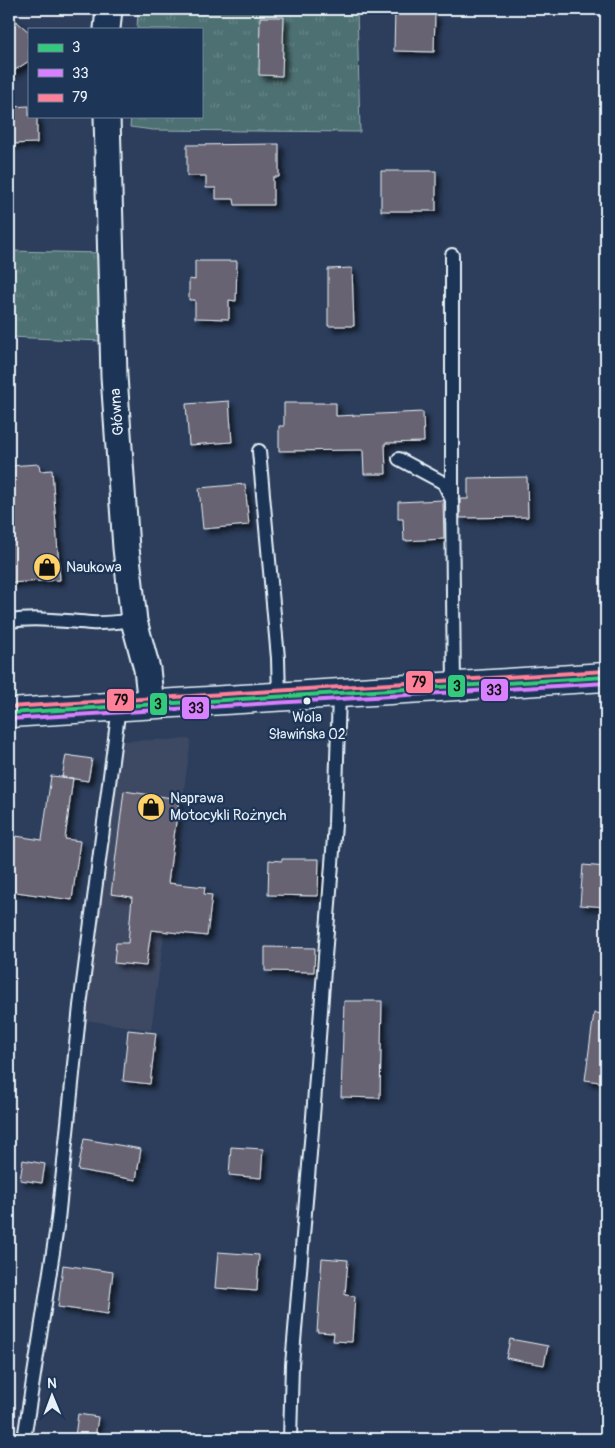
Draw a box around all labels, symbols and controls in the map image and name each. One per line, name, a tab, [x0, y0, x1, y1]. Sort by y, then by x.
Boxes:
legend	[28, 28, 202, 118]
text: 3	[72, 38, 80, 57]
text: 33	[72, 64, 89, 83]
text: 79	[72, 88, 88, 107]
street label: Główna	[106, 388, 128, 436]
shop icon: Naukowa	[32, 552, 62, 582]
place label: Naukowa	[66, 558, 122, 577]
line badge: 79	[405, 670, 434, 694]
text: 79	[412, 674, 426, 691]
line badge: 3	[447, 674, 466, 698]
text: 3	[453, 678, 461, 695]
line badge: 33	[480, 678, 509, 702]
text: 33	[486, 682, 502, 699]
line badge: 79	[106, 688, 135, 712]
text: 79	[114, 692, 128, 709]
line badge: 3	[149, 692, 168, 716]
text: 3	[154, 696, 162, 713]
line badge: 33	[181, 696, 210, 720]
marker: Wola Sławińska 02	[302, 696, 312, 706]
text: 33	[188, 700, 204, 717]
place label: Wola Sławińska 02	[268, 709, 346, 743]
place label: Naprawa Motocykli Rożnych	[170, 789, 287, 825]
shop icon: Naprawa Motocykli Rożnych	[136, 792, 166, 822]
north arrow	[28, 1370, 78, 1420]
text: N	[47, 1375, 57, 1392]

